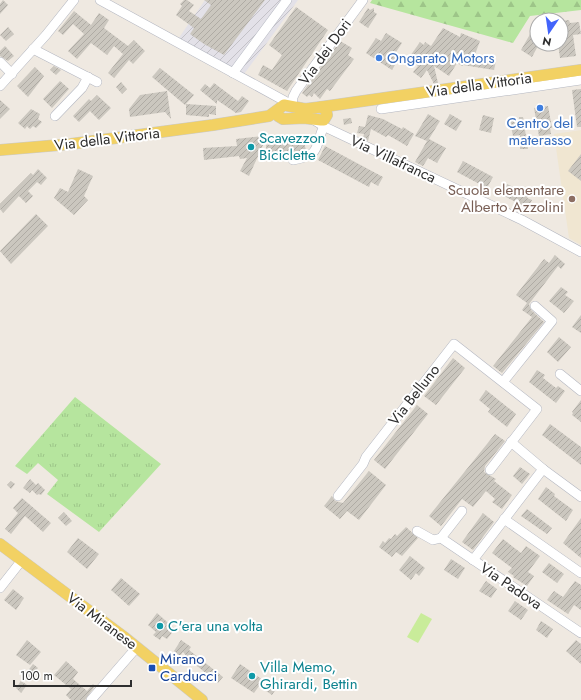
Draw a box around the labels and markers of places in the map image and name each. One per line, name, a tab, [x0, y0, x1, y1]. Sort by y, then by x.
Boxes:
place label: Ongarato Motors	[387, 47, 494, 69]
marker: Ongarato Motors	[374, 53, 384, 63]
marker: Centro del materasso	[535, 103, 545, 113]
place label: Centro del materasso	[507, 112, 573, 151]
place label: Scavezzon Biciclette	[259, 127, 326, 166]
marker: Scavezzon Biciclette	[246, 142, 256, 152]
place label: Scuola elementare Alberto Azzolini	[448, 179, 564, 218]
marker: Scuola elementare Alberto Azzolini	[567, 194, 577, 204]
place label: C'era una volta	[168, 615, 263, 637]
marker: C'era una volta	[155, 621, 165, 631]
place label: Mirano Carducci	[160, 648, 217, 687]
place label: Villa Memo, Ghirardi, Bettin	[260, 656, 358, 695]
marker: Mirano Carducci	[147, 663, 157, 673]
marker: Villa Memo, Ghirardi, Bettin	[247, 671, 257, 681]

